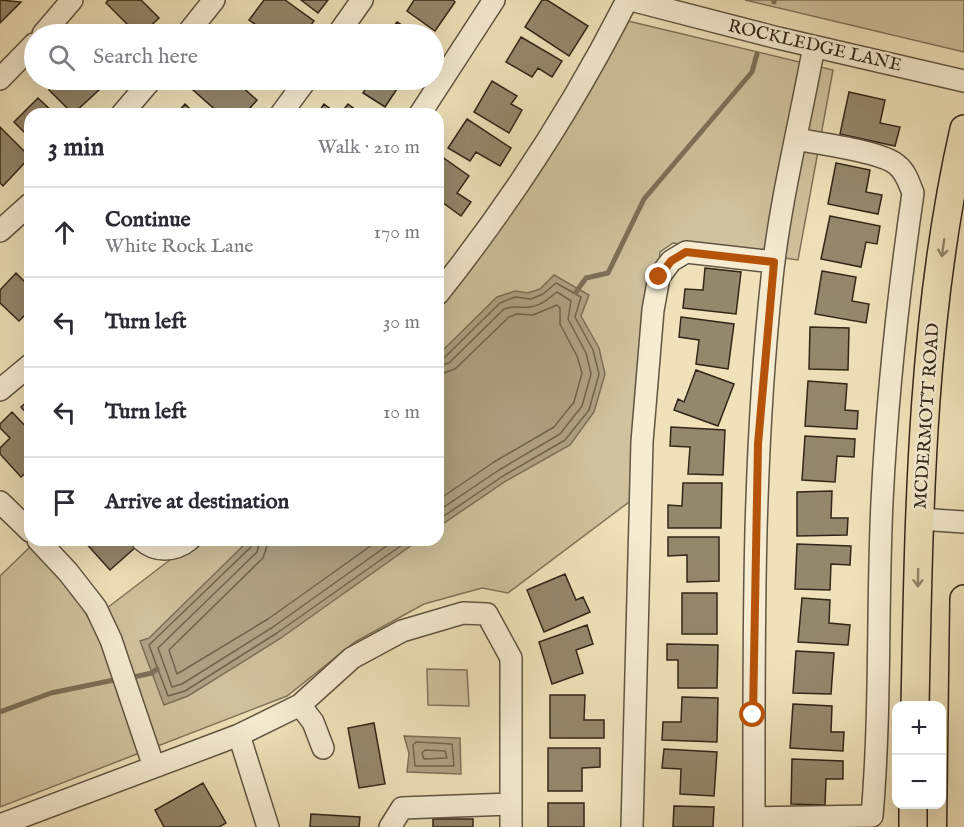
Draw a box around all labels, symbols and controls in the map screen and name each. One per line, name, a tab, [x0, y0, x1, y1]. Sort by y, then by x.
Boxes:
street label: ROCKLEDGE LANE	[726, 15, 904, 78]
search box	[24, 24, 444, 90]
icon: search	[45, 41, 78, 74]
text: Search here	[93, 43, 198, 71]
text: 3 min	[48, 131, 104, 164]
text: Walk · 210 m	[318, 135, 420, 160]
text: Continue	[105, 206, 191, 234]
icon: ahead	[48, 216, 81, 249]
text: 170 m	[374, 220, 420, 245]
text: White Rock Lane	[105, 234, 254, 259]
one-way arrow	[937, 238, 948, 258]
route end	[645, 263, 671, 289]
icon: left	[48, 306, 81, 339]
text: Turn left	[105, 308, 187, 336]
text: 30 m	[383, 310, 420, 335]
street label: MCDERMOTT ROAD	[910, 322, 945, 510]
icon: left	[48, 396, 81, 429]
text: Turn left	[105, 398, 187, 426]
text: 10 m	[383, 400, 420, 425]
icon: arrive	[48, 486, 81, 519]
text: Arrive at destination	[105, 488, 289, 516]
one-way arrow	[912, 567, 923, 587]
route start	[739, 701, 765, 727]
map controls	[892, 701, 946, 809]
button: +	[892, 701, 946, 755]
button: −	[892, 755, 946, 809]

